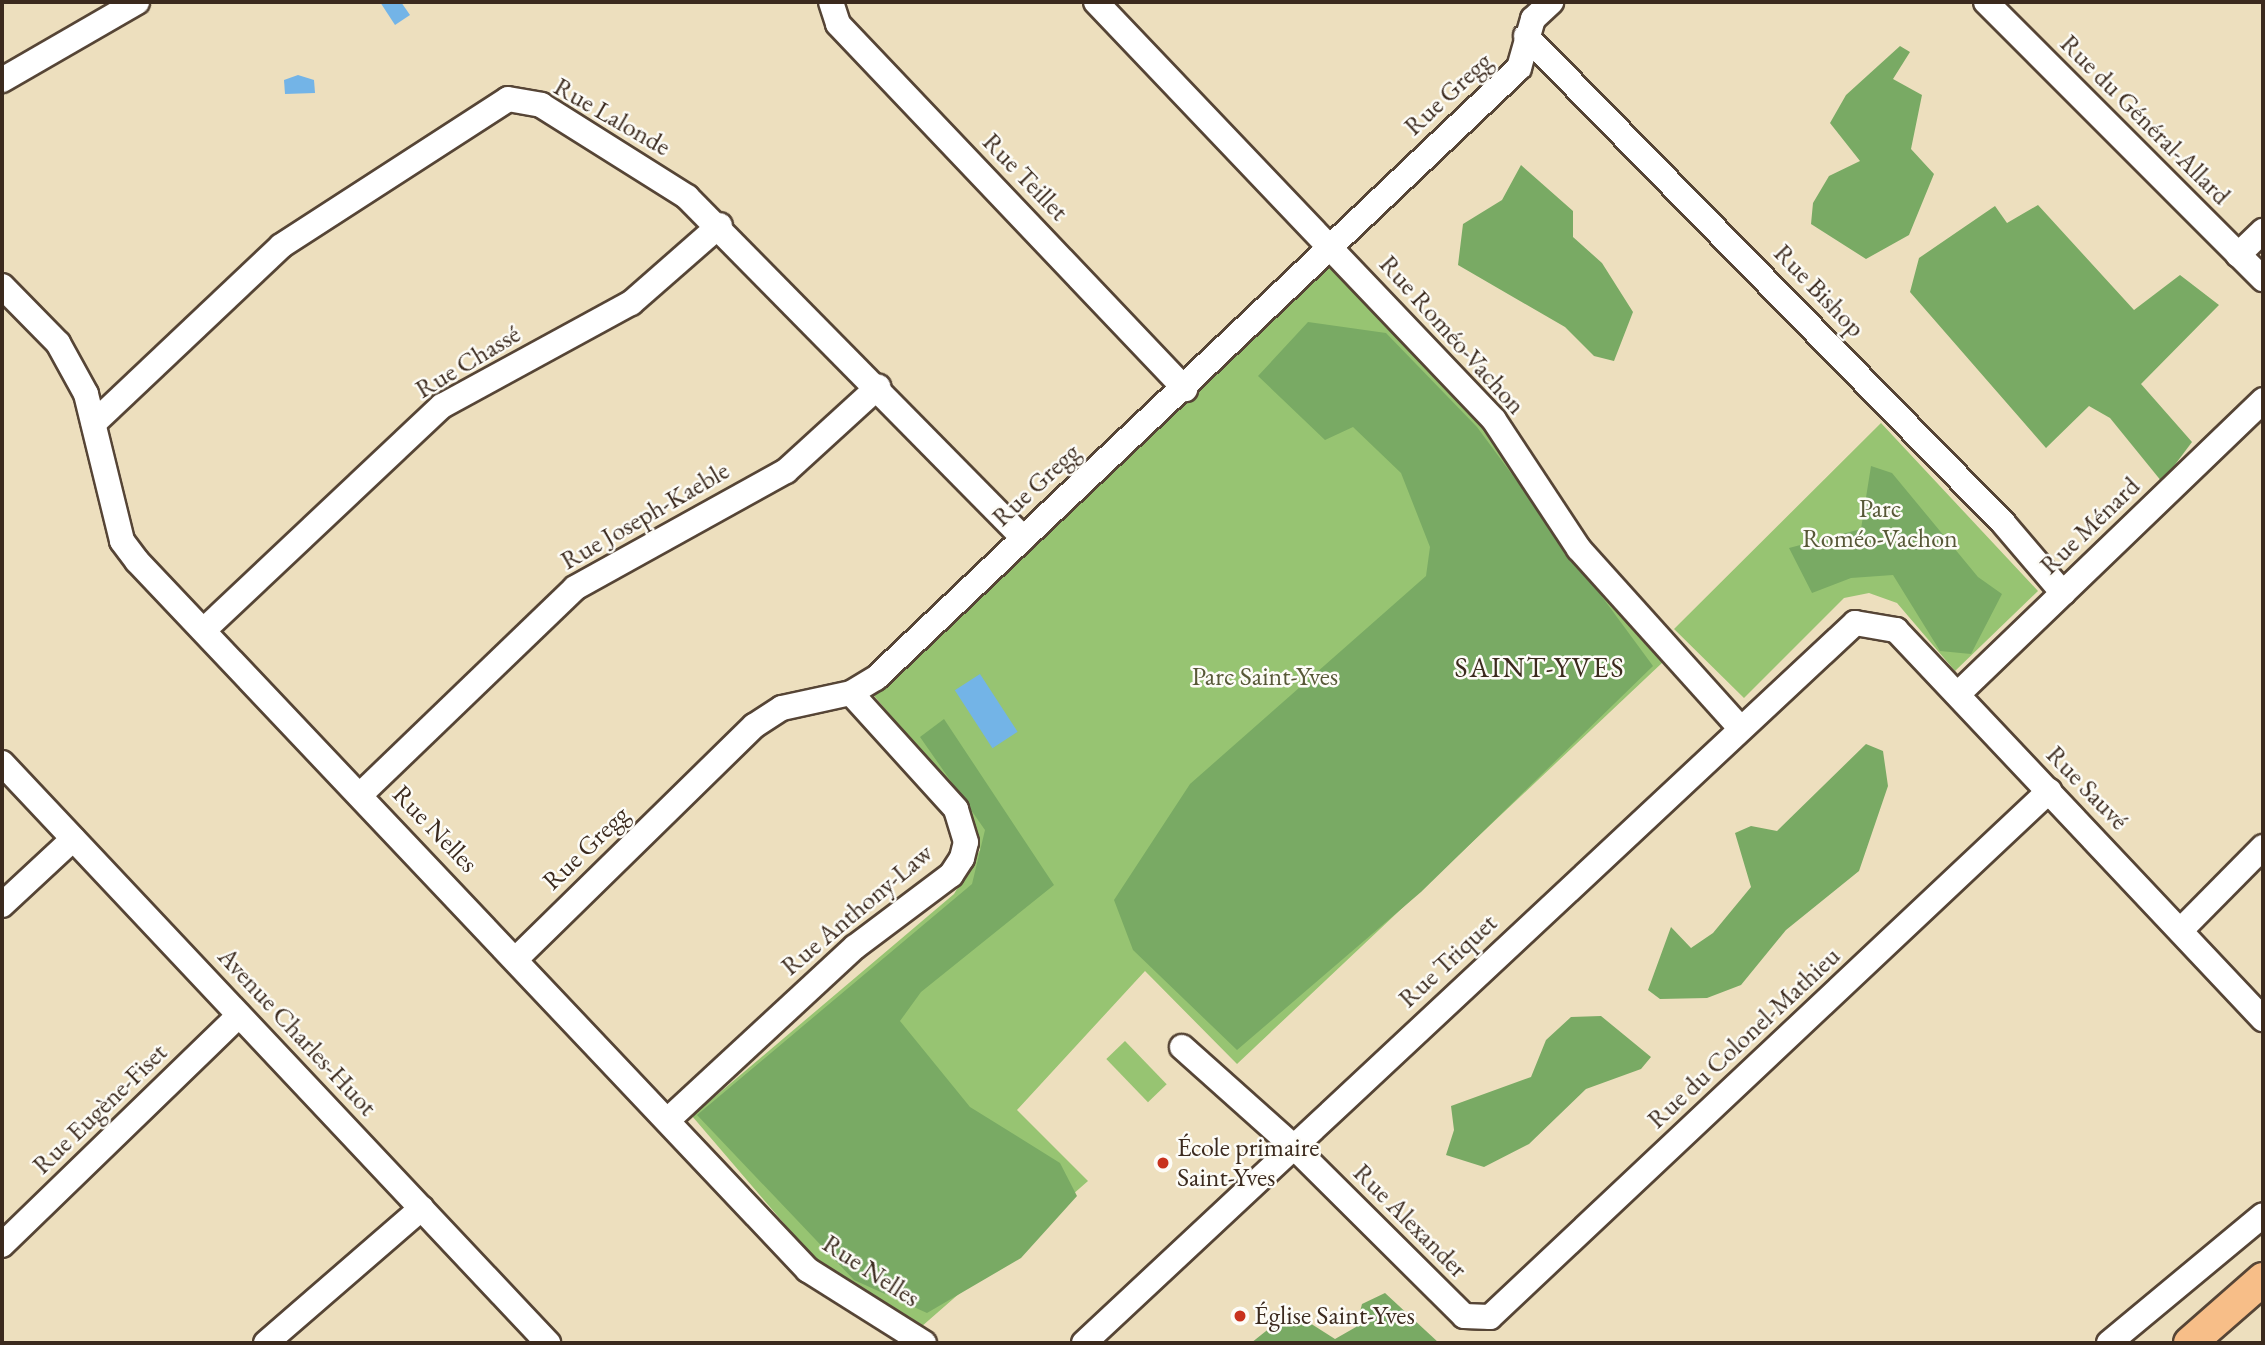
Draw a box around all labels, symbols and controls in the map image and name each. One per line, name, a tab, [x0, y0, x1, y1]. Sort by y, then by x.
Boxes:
street label: Rue du Général-Allard	[2053, 28, 2237, 212]
street label: Rue Gregg	[1398, 46, 1498, 142]
street label: Rue Lalonde	[548, 71, 676, 163]
street label: Rue Teillet	[976, 127, 1074, 227]
street label: Rue Bishop	[1767, 238, 1871, 344]
street label: Rue Roméo-Vachon	[1372, 249, 1532, 421]
street label: Rue Chassé	[410, 319, 526, 405]
street label: Rue Gregg	[986, 437, 1086, 533]
street label: Rue Joseph-Kaeble	[555, 455, 735, 577]
street label: Rue Ménard	[2034, 471, 2146, 581]
park label: Parc Roméo-Vachon	[1802, 493, 1958, 554]
district label: SAINT-YVES	[1456, 650, 1624, 684]
park label: Parc Saint-Yves	[1192, 661, 1338, 693]
street label: Rue Sauvé	[2039, 740, 2135, 836]
street label: Rue Nelles	[386, 779, 484, 879]
street label: Rue Gregg	[536, 799, 636, 897]
street label: Rue Anthony-Law	[775, 838, 939, 982]
street label: Rue Triquet	[1392, 908, 1504, 1014]
street label: Avenue Charles-Huot	[211, 941, 383, 1123]
street label: Rue du Colonel-Mathieu	[1641, 941, 1847, 1135]
street label: Rue Eugène-Fiset	[26, 1037, 174, 1181]
place label: École primaire Saint-Yves	[1177, 1132, 1319, 1194]
marker: École primaire Saint-Yves	[1155, 1155, 1171, 1171]
street label: Rue Alexander	[1346, 1157, 1474, 1285]
street label: Rue Nelles	[817, 1228, 925, 1314]
place label: Église Saint-Yves	[1254, 1300, 1415, 1332]
marker: Église Saint-Yves	[1232, 1308, 1248, 1324]

